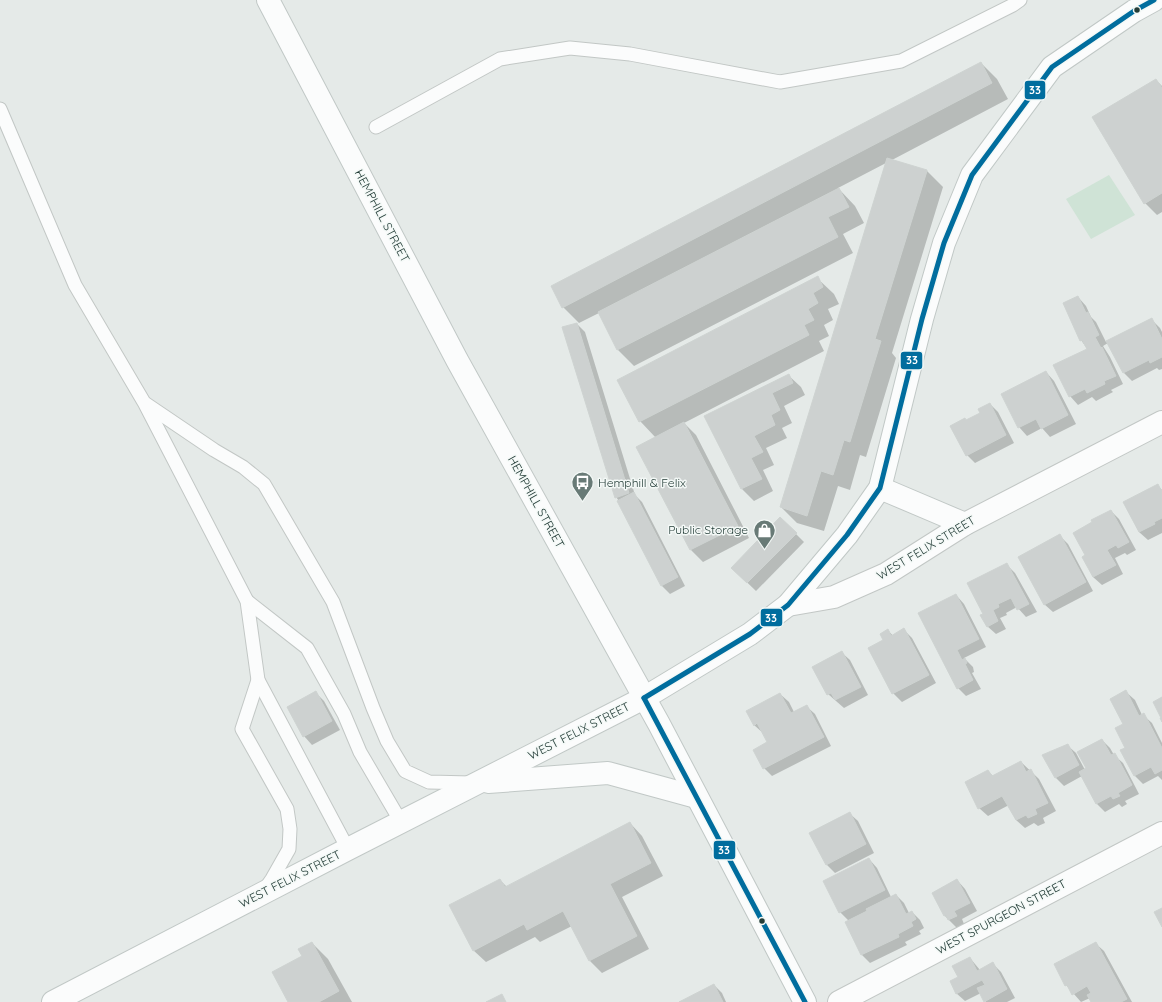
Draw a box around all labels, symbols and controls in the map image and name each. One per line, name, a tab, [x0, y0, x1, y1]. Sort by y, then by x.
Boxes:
unlabelled marker	[1132, 5, 1142, 15]
line badge: 33	[1024, 80, 1046, 100]
text: 33	[1029, 83, 1041, 97]
street label: HEMPHILL STREET	[352, 167, 413, 265]
line badge: 33	[900, 351, 923, 370]
text: 33	[906, 353, 918, 367]
street label: HEMPHILL STREET	[505, 453, 568, 550]
bus stop icon: Hemphill & Felix	[569, 470, 595, 503]
place label: Hemphill & Felix	[598, 475, 686, 490]
street label: WEST FELIX STREET	[874, 512, 978, 583]
shop icon: Public Storage	[751, 517, 777, 550]
place label: Public Storage	[668, 522, 748, 537]
line badge: 33	[760, 608, 783, 627]
text: 33	[765, 611, 777, 625]
street label: WEST FELIX STREET	[525, 698, 632, 763]
line badge: 33	[713, 840, 736, 860]
text: 33	[718, 843, 730, 857]
street label: WEST FELIX STREET	[236, 846, 343, 911]
street label: WEST SPURGEON STREET	[933, 876, 1068, 957]
unlabelled marker	[757, 916, 767, 926]

